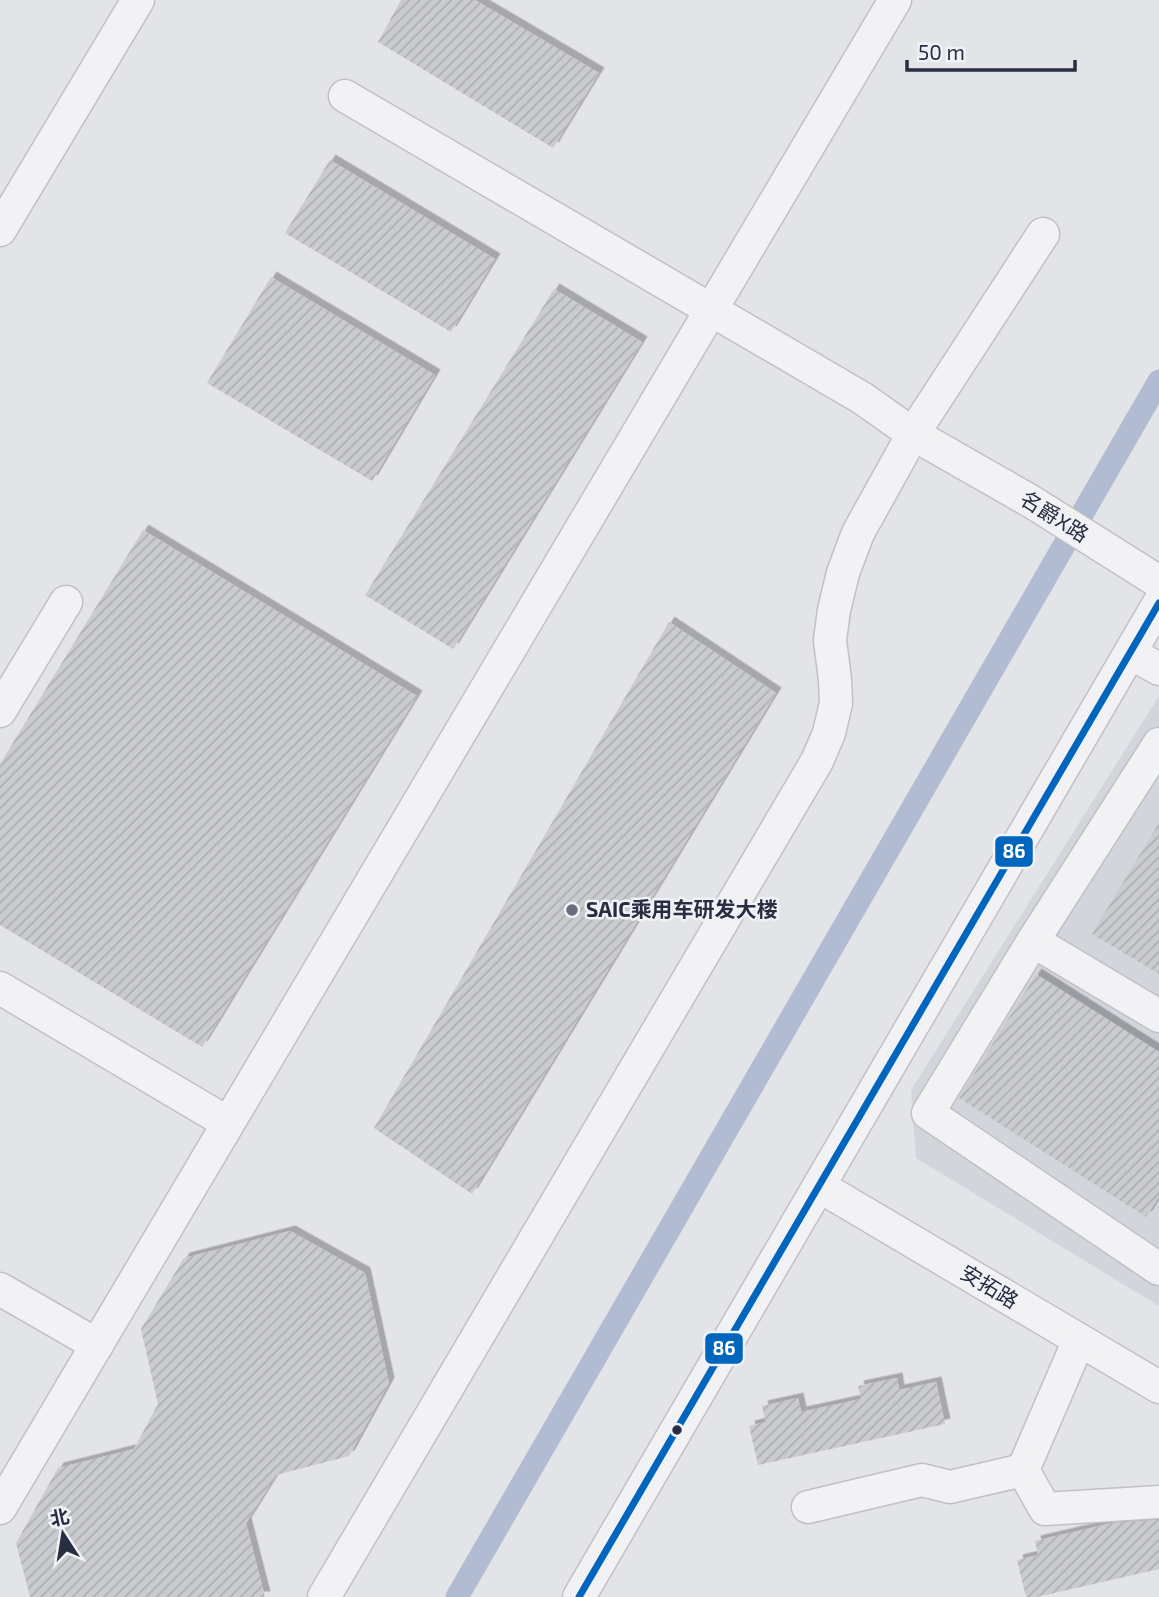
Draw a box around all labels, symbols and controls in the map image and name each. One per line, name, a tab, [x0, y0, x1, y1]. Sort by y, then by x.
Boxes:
scale bar	[907, 28, 1075, 72]
text: 50 m	[918, 39, 965, 64]
street label: 名爵X路	[1016, 485, 1094, 546]
line badge: 86	[994, 835, 1034, 868]
text: 86	[1002, 839, 1026, 862]
place label: SAIC乘用车研发大楼	[586, 896, 778, 921]
marker: SAIC乘用车研发大楼	[564, 902, 580, 918]
street label: 安拓路	[956, 1259, 1023, 1313]
line badge: 86	[704, 1332, 744, 1365]
text: 86	[712, 1336, 736, 1359]
unlabelled marker	[670, 1423, 684, 1437]
north arrow	[28, 1499, 98, 1569]
text: 北	[48, 1504, 71, 1530]

